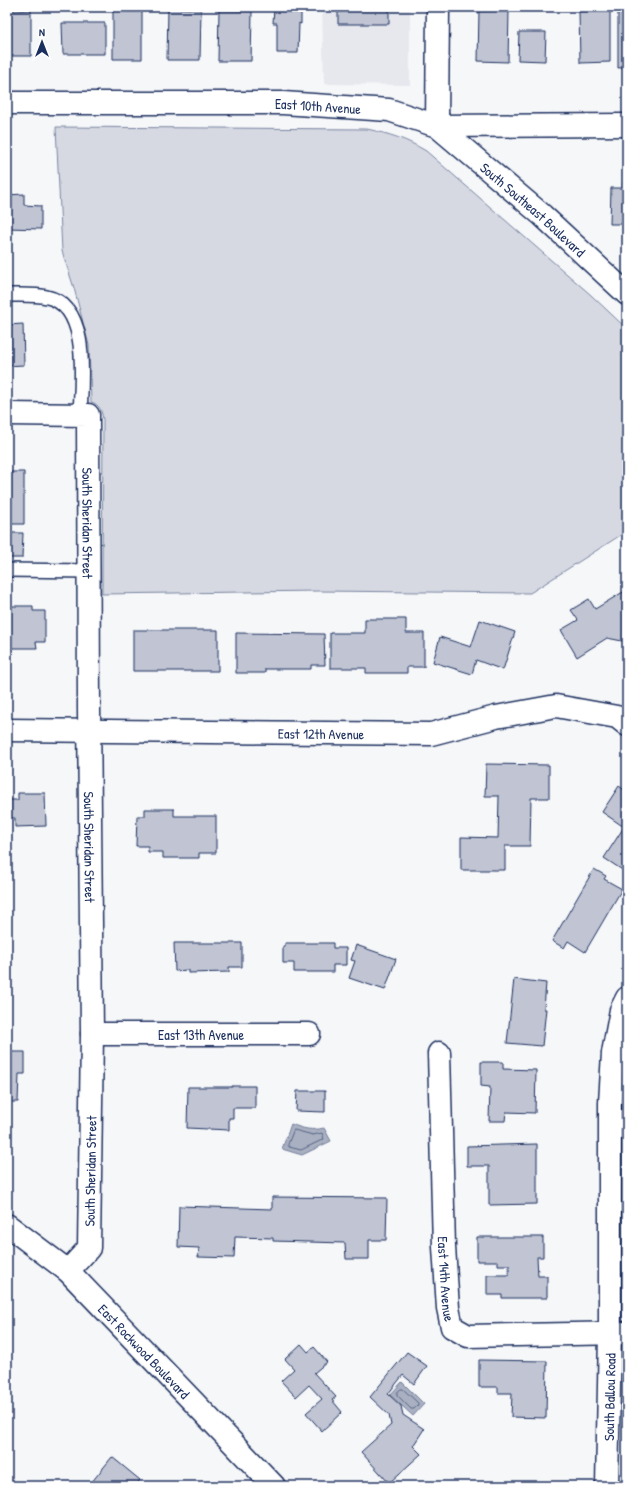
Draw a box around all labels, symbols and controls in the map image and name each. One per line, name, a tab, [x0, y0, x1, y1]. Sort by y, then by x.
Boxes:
north arrow	[22, 22, 62, 62]
text: N	[39, 25, 45, 39]
street label: East 10th Avenue	[275, 93, 362, 118]
street label: South Southeast Boulevard	[477, 158, 590, 261]
street label: South Sheridan Street	[79, 467, 98, 579]
street label: East 12th Avenue	[278, 723, 365, 743]
street label: South Sheridan Street	[80, 791, 100, 903]
street label: East 13th Avenue	[158, 1025, 244, 1044]
street label: South Sheridan Street	[80, 1115, 100, 1227]
street label: East 14th Avenue	[434, 1236, 460, 1323]
street label: East Rockwood Boulevard	[95, 1299, 195, 1403]
street label: South Ballou Road	[598, 1352, 619, 1441]

